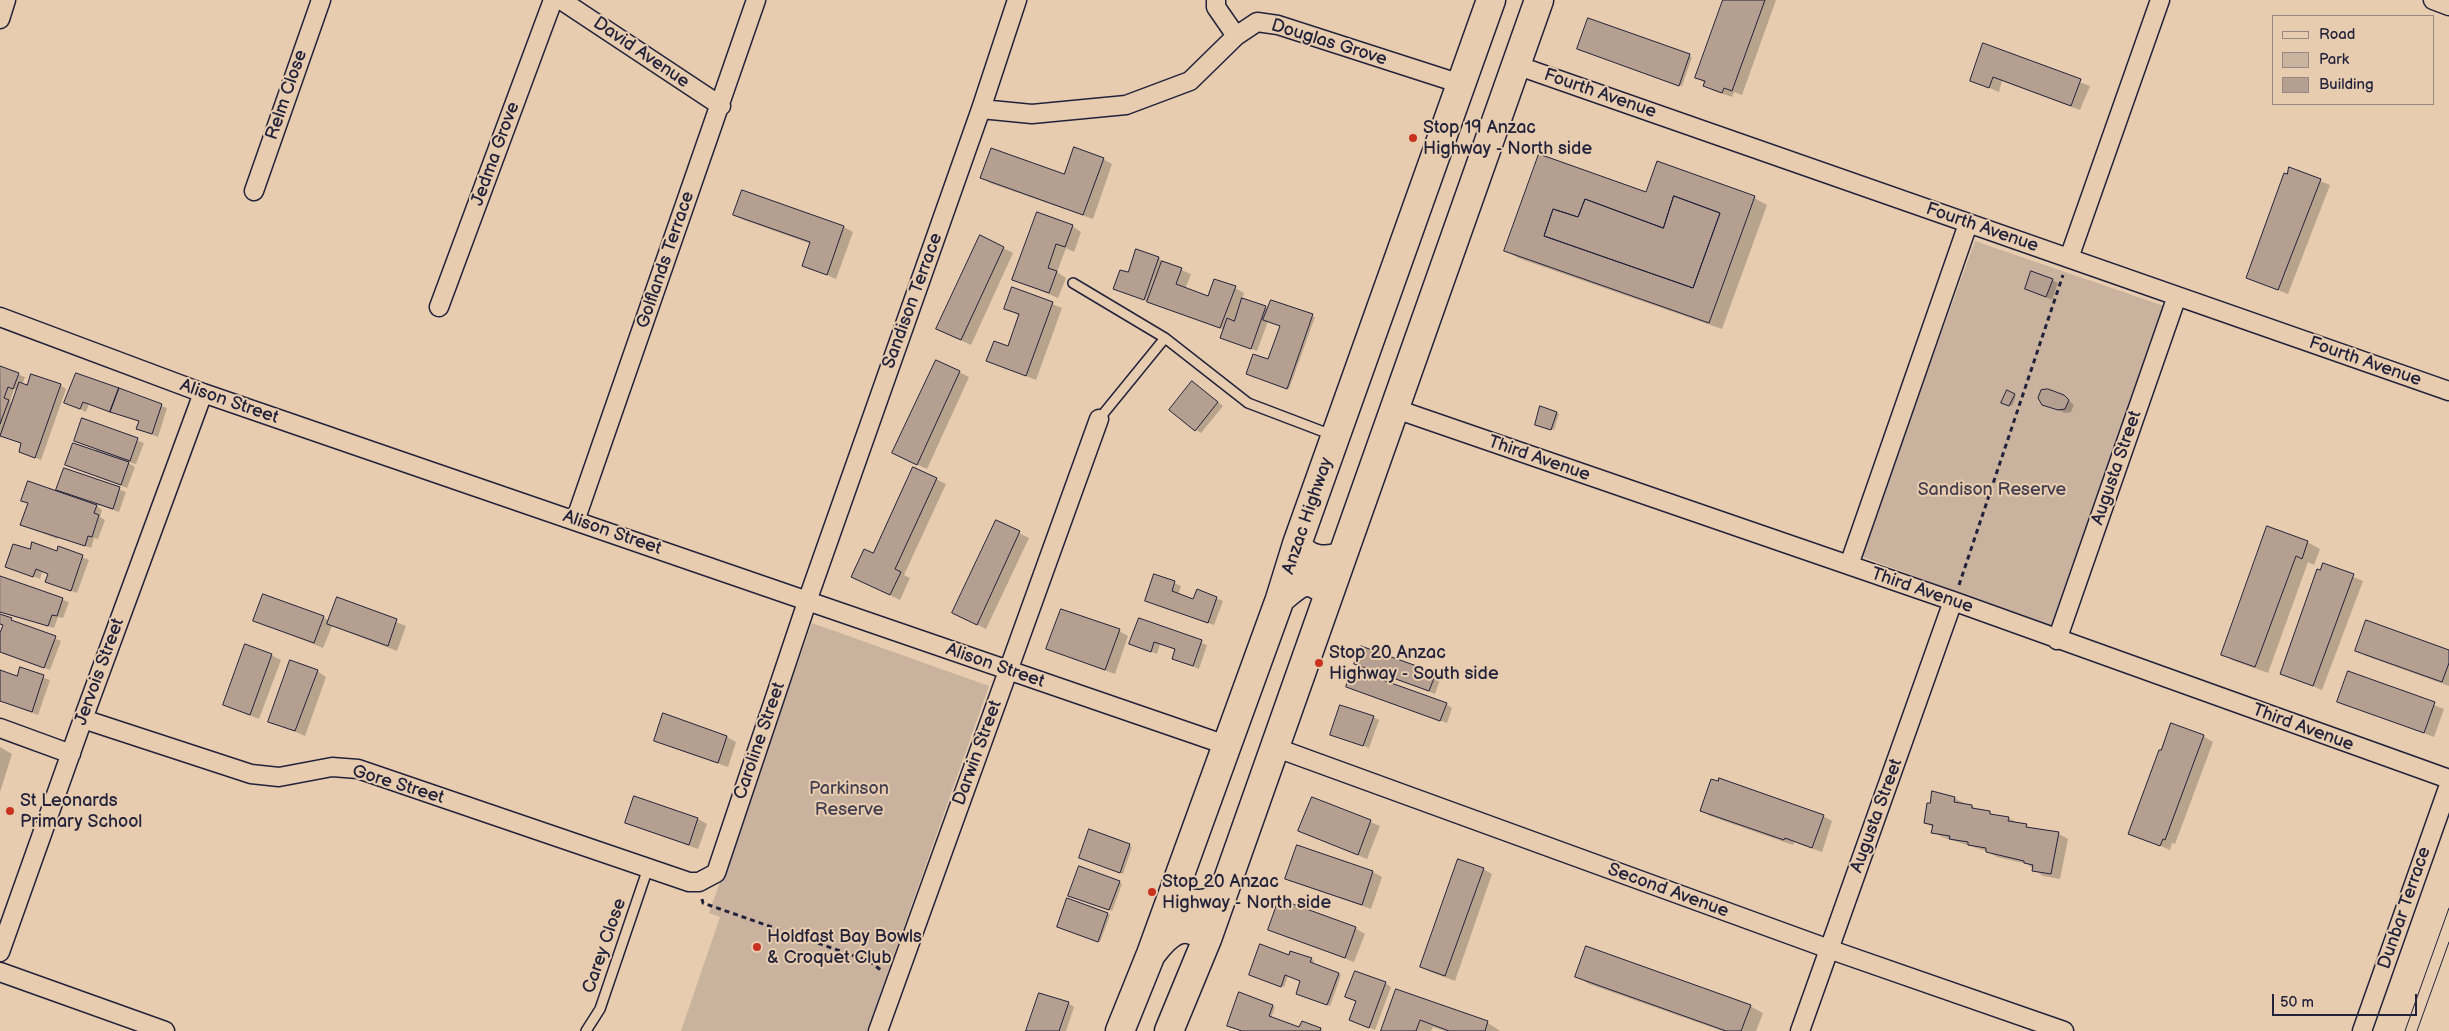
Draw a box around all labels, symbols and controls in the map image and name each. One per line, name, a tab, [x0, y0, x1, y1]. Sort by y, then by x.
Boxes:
street label: David Avenue	[589, 13, 693, 93]
street label: Douglas Grove	[1268, 15, 1390, 71]
legend	[2272, 15, 2434, 105]
text: Road	[2319, 25, 2355, 44]
street label: Relm Close	[262, 47, 312, 143]
text: Park	[2319, 50, 2349, 69]
street label: Fourth Avenue	[1541, 65, 1659, 123]
text: Building	[2319, 75, 2374, 94]
street label: Jedma Grove	[467, 99, 525, 209]
place label: Stop 19 Anzac Highway - North side	[1423, 117, 1592, 160]
marker: Stop 19 Anzac Highway - North side	[1407, 132, 1419, 144]
street label: Golflands Terrace	[632, 189, 700, 331]
street label: Fourth Avenue	[1923, 199, 2041, 257]
street label: Sandison Terrace	[878, 230, 948, 372]
street label: Fourth Avenue	[2306, 333, 2424, 391]
street label: Alison Street	[177, 375, 281, 429]
street label: Augusta Street	[2087, 408, 2147, 528]
street label: Third Avenue	[1485, 431, 1593, 487]
street label: Anzac Highway	[1278, 455, 1338, 577]
park label: Sandison Reserve	[1918, 479, 2066, 501]
street label: Alison Street	[560, 506, 664, 560]
street label: Third Avenue	[1868, 563, 1976, 619]
street label: Jervois Street	[71, 616, 129, 728]
street label: Alison Street	[943, 639, 1047, 693]
place label: Stop 20 Anzac Highway - South side	[1329, 642, 1499, 684]
marker: Stop 20 Anzac Highway - South side	[1313, 657, 1325, 669]
street label: Caroline Street	[730, 679, 790, 803]
street label: Darwin Street	[949, 697, 1007, 809]
street label: Third Avenue	[2249, 700, 2357, 756]
street label: Augusta Street	[1846, 756, 1908, 876]
street label: Gore Street	[350, 761, 446, 809]
park label: Parkinson Reserve	[809, 778, 889, 821]
place label: St Leonards Primary School	[20, 790, 142, 832]
marker: St Leonards Primary School	[4, 805, 16, 817]
street label: Dunbar Terrace	[2374, 844, 2436, 972]
street label: Second Avenue	[1605, 859, 1731, 923]
place label: Stop 20 Anzac Highway - North side	[1162, 871, 1331, 914]
marker: Stop 20 Anzac Highway - North side	[1146, 886, 1158, 898]
street label: Carey Close	[579, 896, 631, 996]
place label: Holdfast Bay Bowls & Croquet Club	[767, 926, 922, 969]
marker: Holdfast Bay Bowls & Croquet Club	[751, 941, 763, 953]
scale bar	[2274, 984, 2419, 1016]
text: 50 m	[2280, 993, 2314, 1012]

